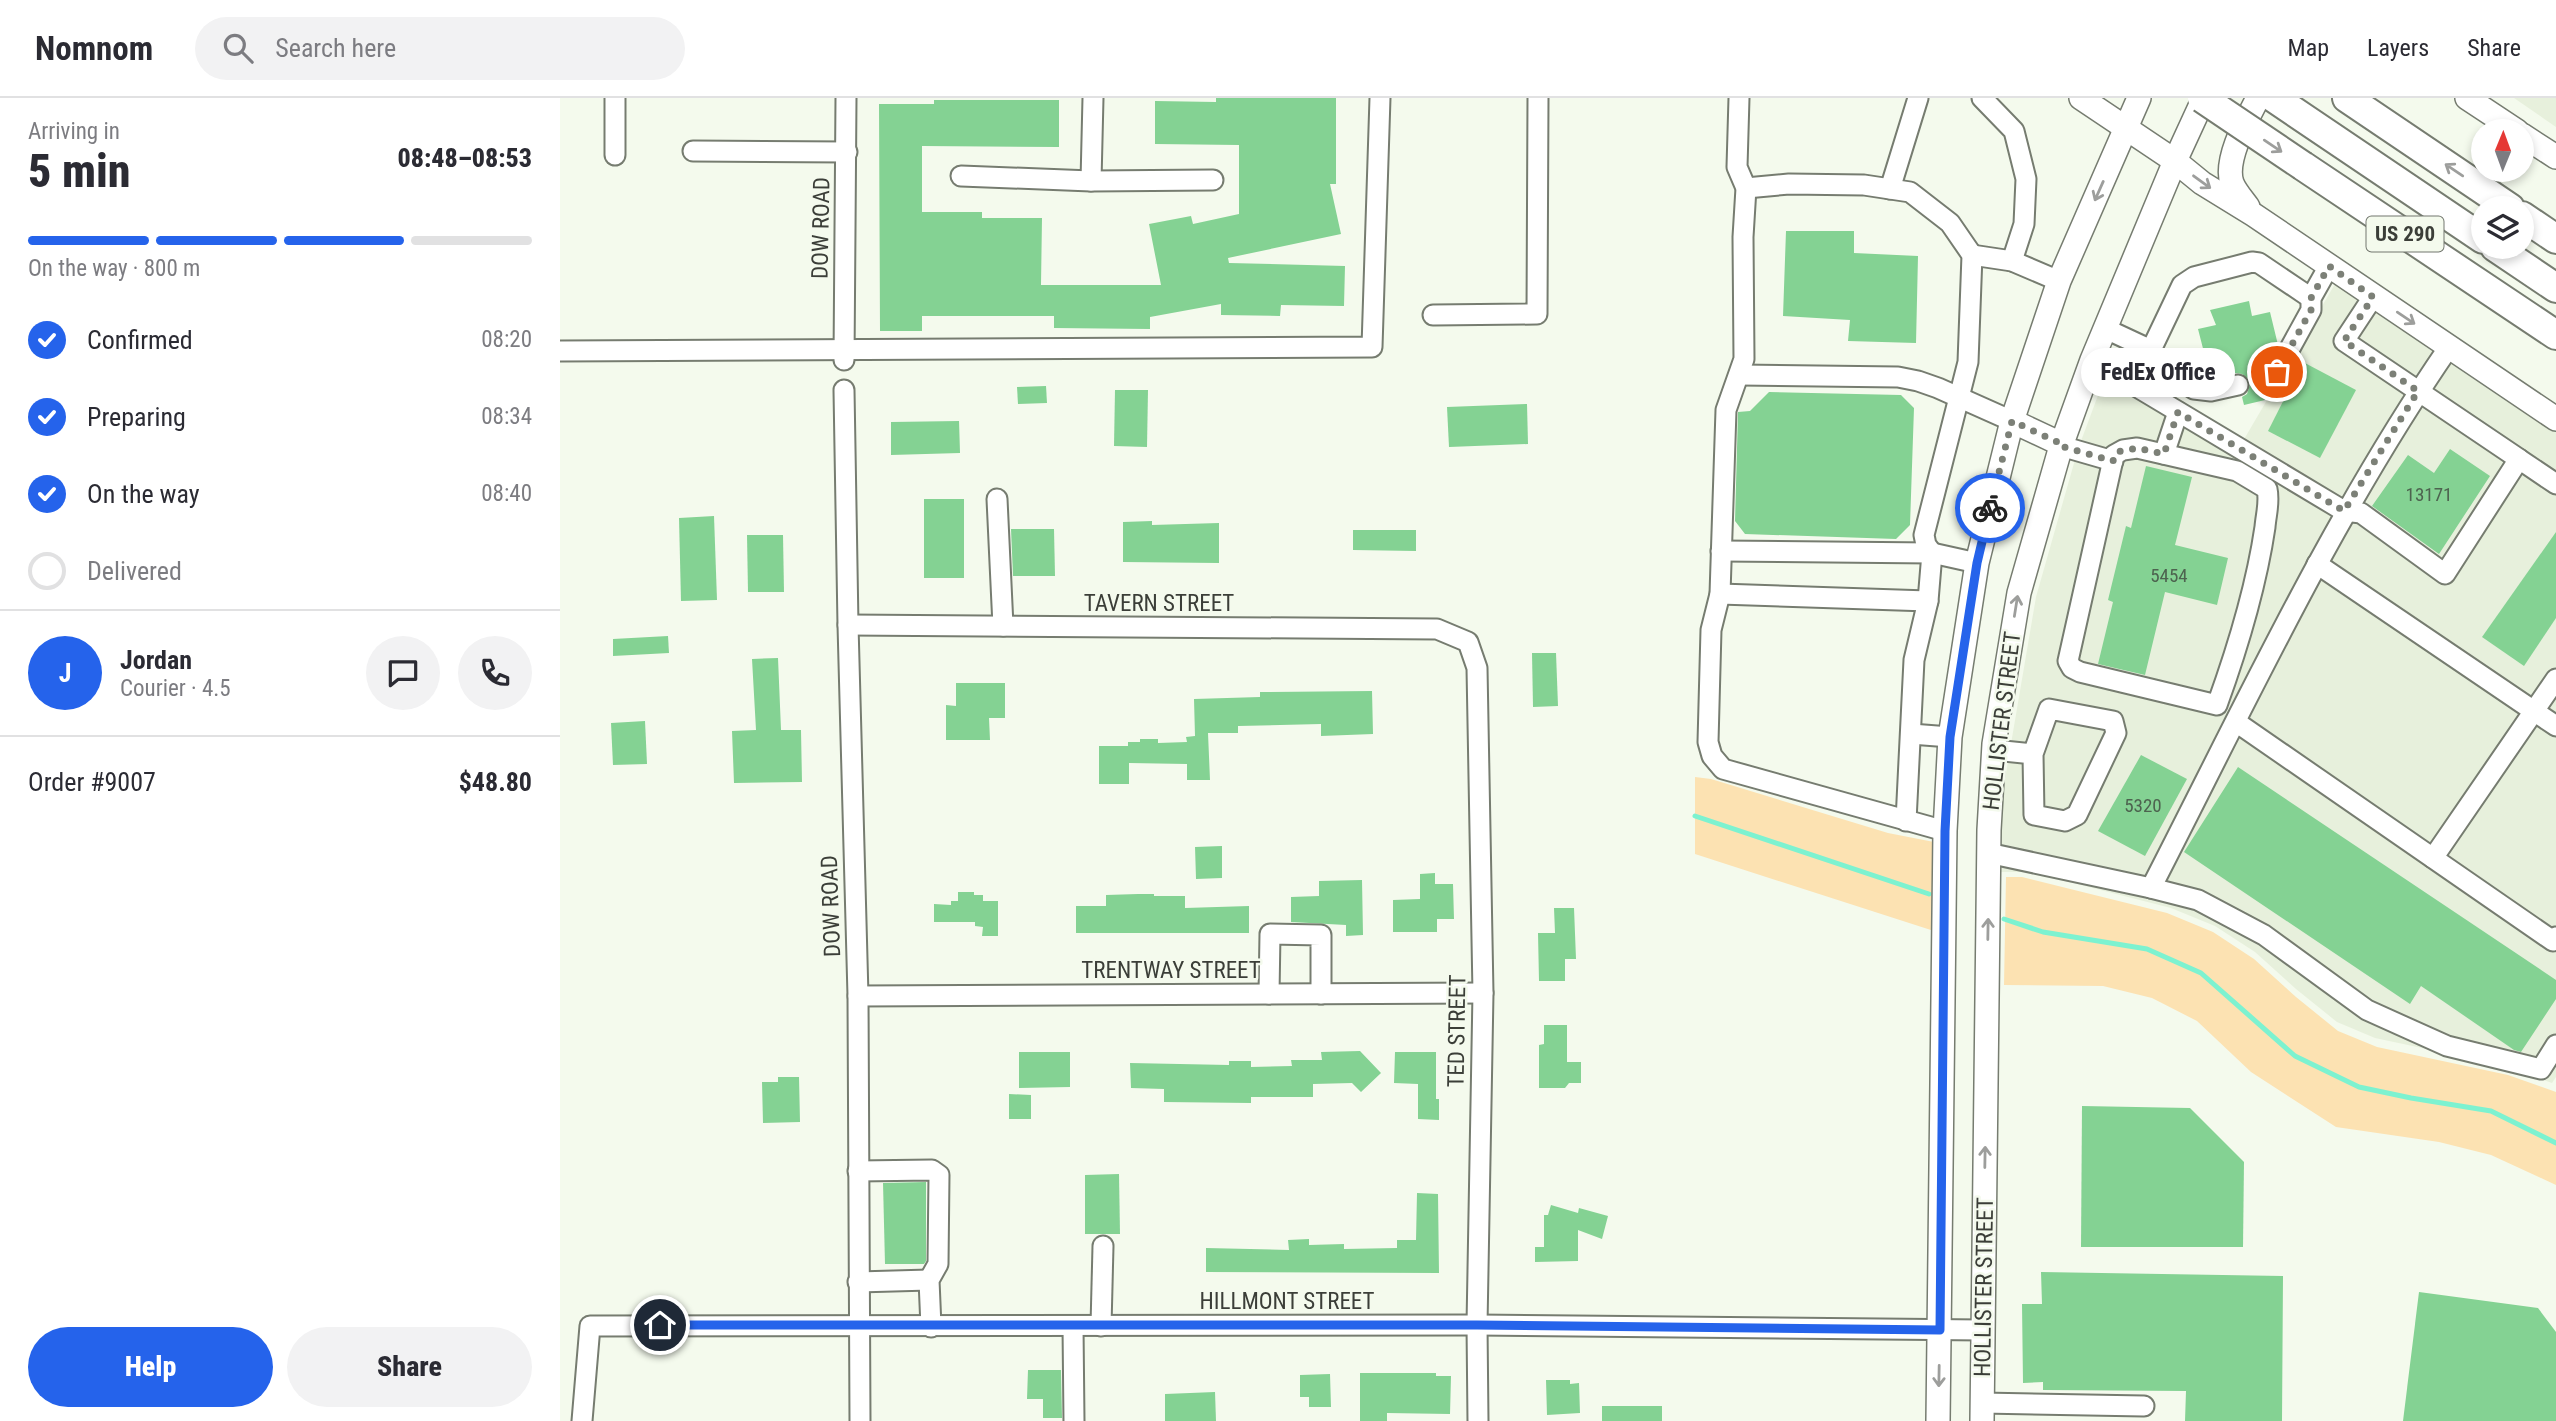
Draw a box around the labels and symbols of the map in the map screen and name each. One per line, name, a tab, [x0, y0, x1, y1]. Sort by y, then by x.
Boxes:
north arrow	[2471, 119, 2534, 182]
one-way arrow	[2263, 139, 2282, 153]
one-way arrow	[2445, 163, 2464, 177]
one-way arrow	[2192, 175, 2211, 189]
street label: DOW ROAD	[807, 177, 835, 279]
one-way arrow	[2091, 180, 2104, 202]
road number: US 290	[2366, 216, 2444, 252]
one-way arrow	[2395, 311, 2415, 325]
pin	[2247, 342, 2307, 402]
callout: FedEx Office	[2081, 348, 2235, 396]
courier	[1955, 473, 2025, 543]
house number: 13171	[2406, 483, 2452, 506]
house number: 5454	[2150, 564, 2188, 587]
street label: TAVERN STREET	[1084, 590, 1234, 617]
one-way arrow	[2010, 595, 2023, 618]
street label: HOLLISTER STREET	[1978, 630, 2026, 812]
house number: 5320	[2124, 794, 2162, 817]
street label: DOW ROAD	[816, 855, 846, 957]
one-way arrow	[1981, 918, 1994, 941]
street label: TRENTWAY STREET	[1081, 957, 1261, 984]
street label: TED STREET	[1443, 974, 1471, 1088]
one-way arrow	[1978, 1146, 1992, 1169]
street label: HOLLISTER STREET	[1969, 1197, 1999, 1377]
street label: HILLMONT STREET	[1200, 1288, 1375, 1315]
pin	[630, 1295, 690, 1355]
one-way arrow	[1932, 1364, 1946, 1387]

